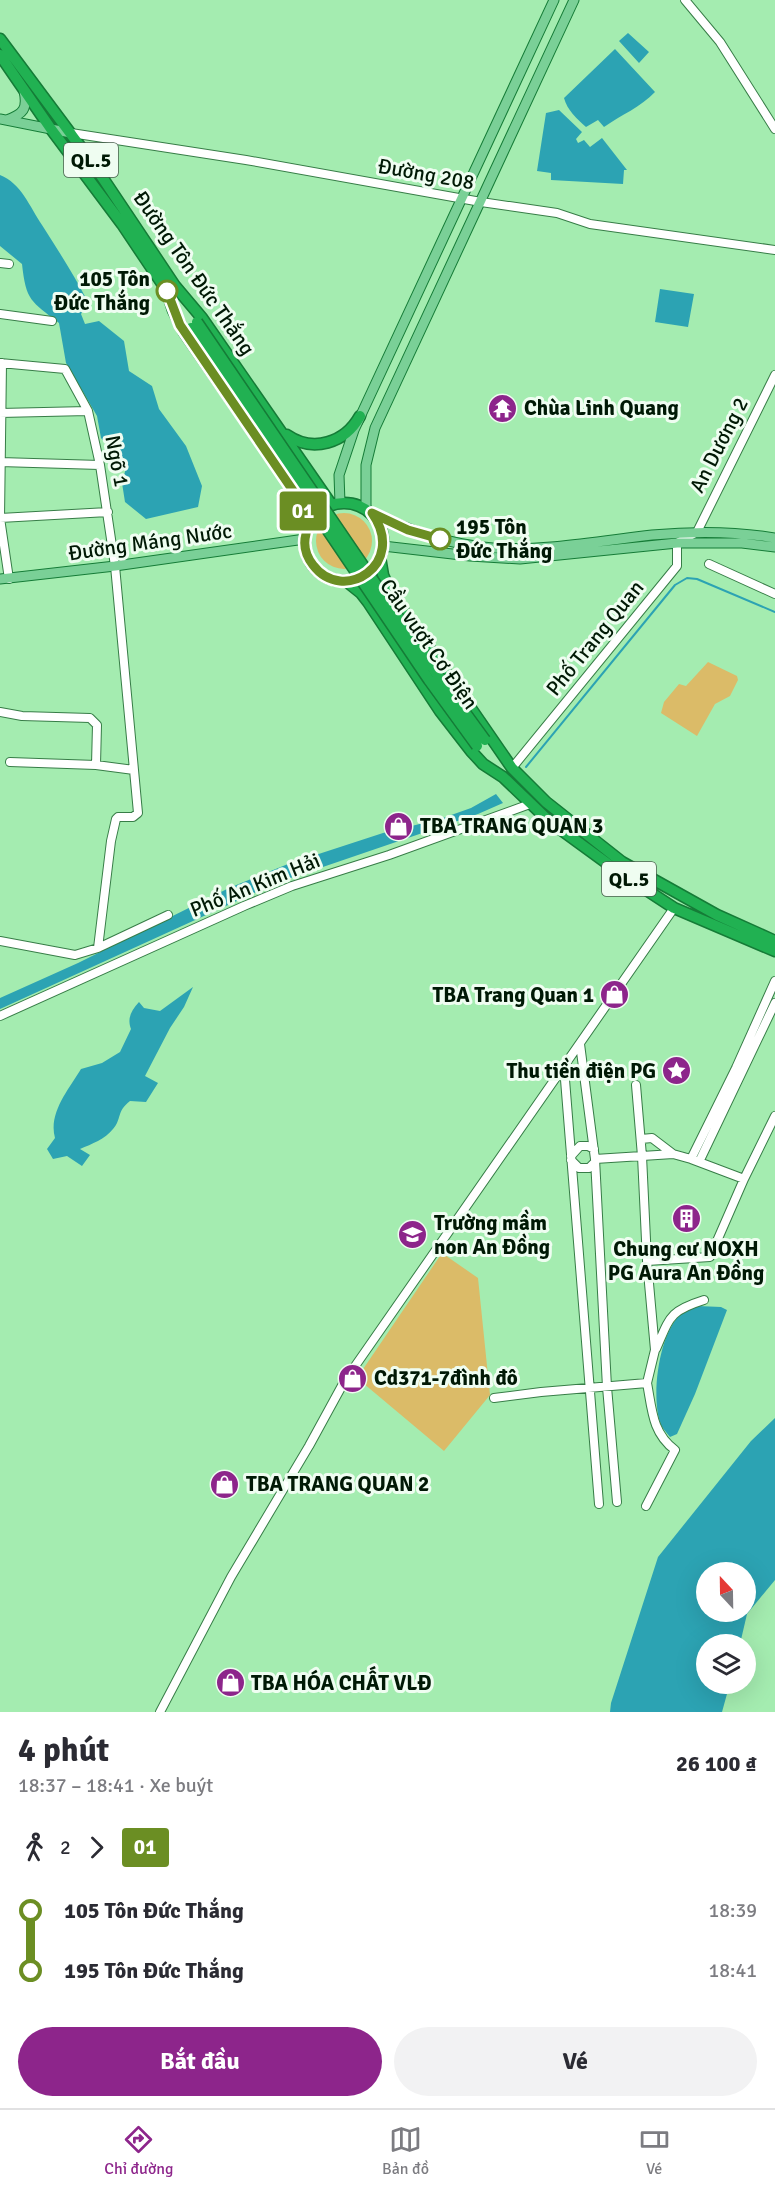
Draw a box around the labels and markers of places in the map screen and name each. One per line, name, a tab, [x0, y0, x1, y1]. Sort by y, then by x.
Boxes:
place label: 105 Tôn Đức Thắng	[54, 266, 150, 316]
marker: 105 Tôn Đức Thắng	[156, 280, 178, 302]
temple icon: Chùa Linh Quang	[487, 392, 519, 424]
place label: Chùa Linh Quang	[524, 395, 679, 421]
place label: 195 Tôn Đức Thắng	[456, 514, 552, 564]
marker: 195 Tôn Đức Thắng	[429, 528, 451, 550]
shop icon: TBA TRANG QUAN 3	[383, 810, 415, 842]
place label: TBA TRANG QUAN 3	[420, 813, 603, 839]
shop icon: TBA Trang Quan 1	[599, 979, 631, 1011]
place label: TBA Trang Quan 1	[433, 982, 594, 1008]
place icon: Thu tiền điện PG	[661, 1055, 693, 1087]
place label: Thu tiền điện PG	[507, 1057, 656, 1084]
building icon: Chung cư NOXH PG Aura An Đồng	[670, 1202, 702, 1234]
place label: Trường mầm non An Đồng	[434, 1209, 550, 1260]
school or university icon: Trường mầm non An Đồng	[397, 1219, 429, 1251]
place label: Chung cư NOXH PG Aura An Đồng	[608, 1236, 764, 1286]
shop icon: Cd371-7đình đô	[337, 1362, 369, 1394]
place label: Cd371-7đình đô	[374, 1365, 518, 1391]
shop icon: TBA TRANG QUAN 2	[209, 1468, 241, 1500]
place label: TBA TRANG QUAN 2	[246, 1471, 429, 1497]
place label: TBA HÓA CHẤT VLĐ	[251, 1666, 432, 1696]
shop icon: TBA HÓA CHẤT VLĐ	[214, 1667, 246, 1699]

